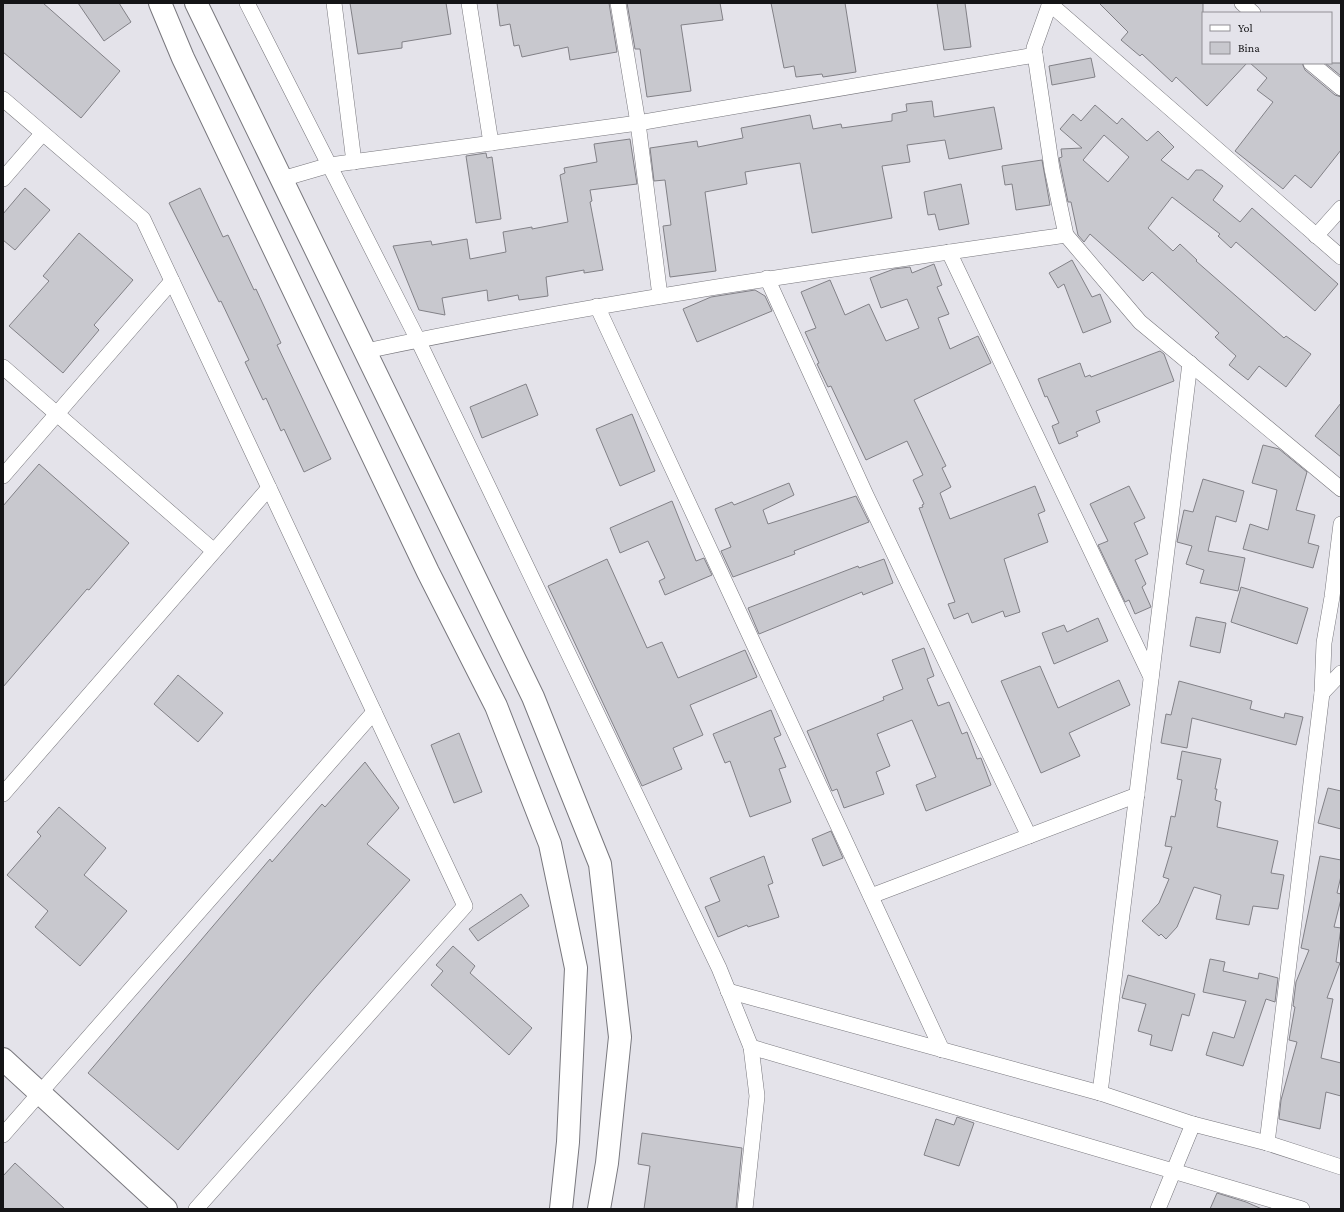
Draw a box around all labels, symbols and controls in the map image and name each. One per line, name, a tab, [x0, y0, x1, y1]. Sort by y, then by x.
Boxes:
legend	[1202, 12, 1332, 64]
text: Yol	[1238, 21, 1253, 35]
text: Bina	[1238, 41, 1260, 55]

